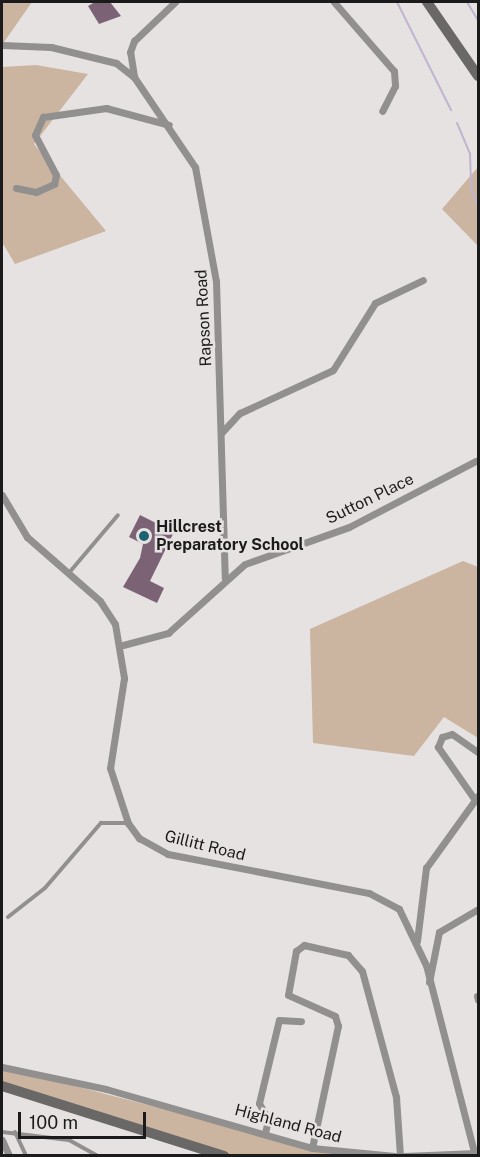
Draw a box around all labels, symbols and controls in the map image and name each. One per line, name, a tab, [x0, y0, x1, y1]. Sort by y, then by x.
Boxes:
street label: Rapson Road	[192, 269, 216, 367]
street label: Sutton Place	[323, 470, 417, 528]
place label: Hillcrest Preparatory School	[156, 517, 304, 555]
marker: Hillcrest Preparatory School	[137, 529, 151, 543]
street label: Gillitt Road	[163, 827, 247, 865]
scale bar	[21, 1100, 148, 1138]
street label: Highland Road	[233, 1101, 343, 1147]
text: 100 m	[29, 1112, 78, 1133]

